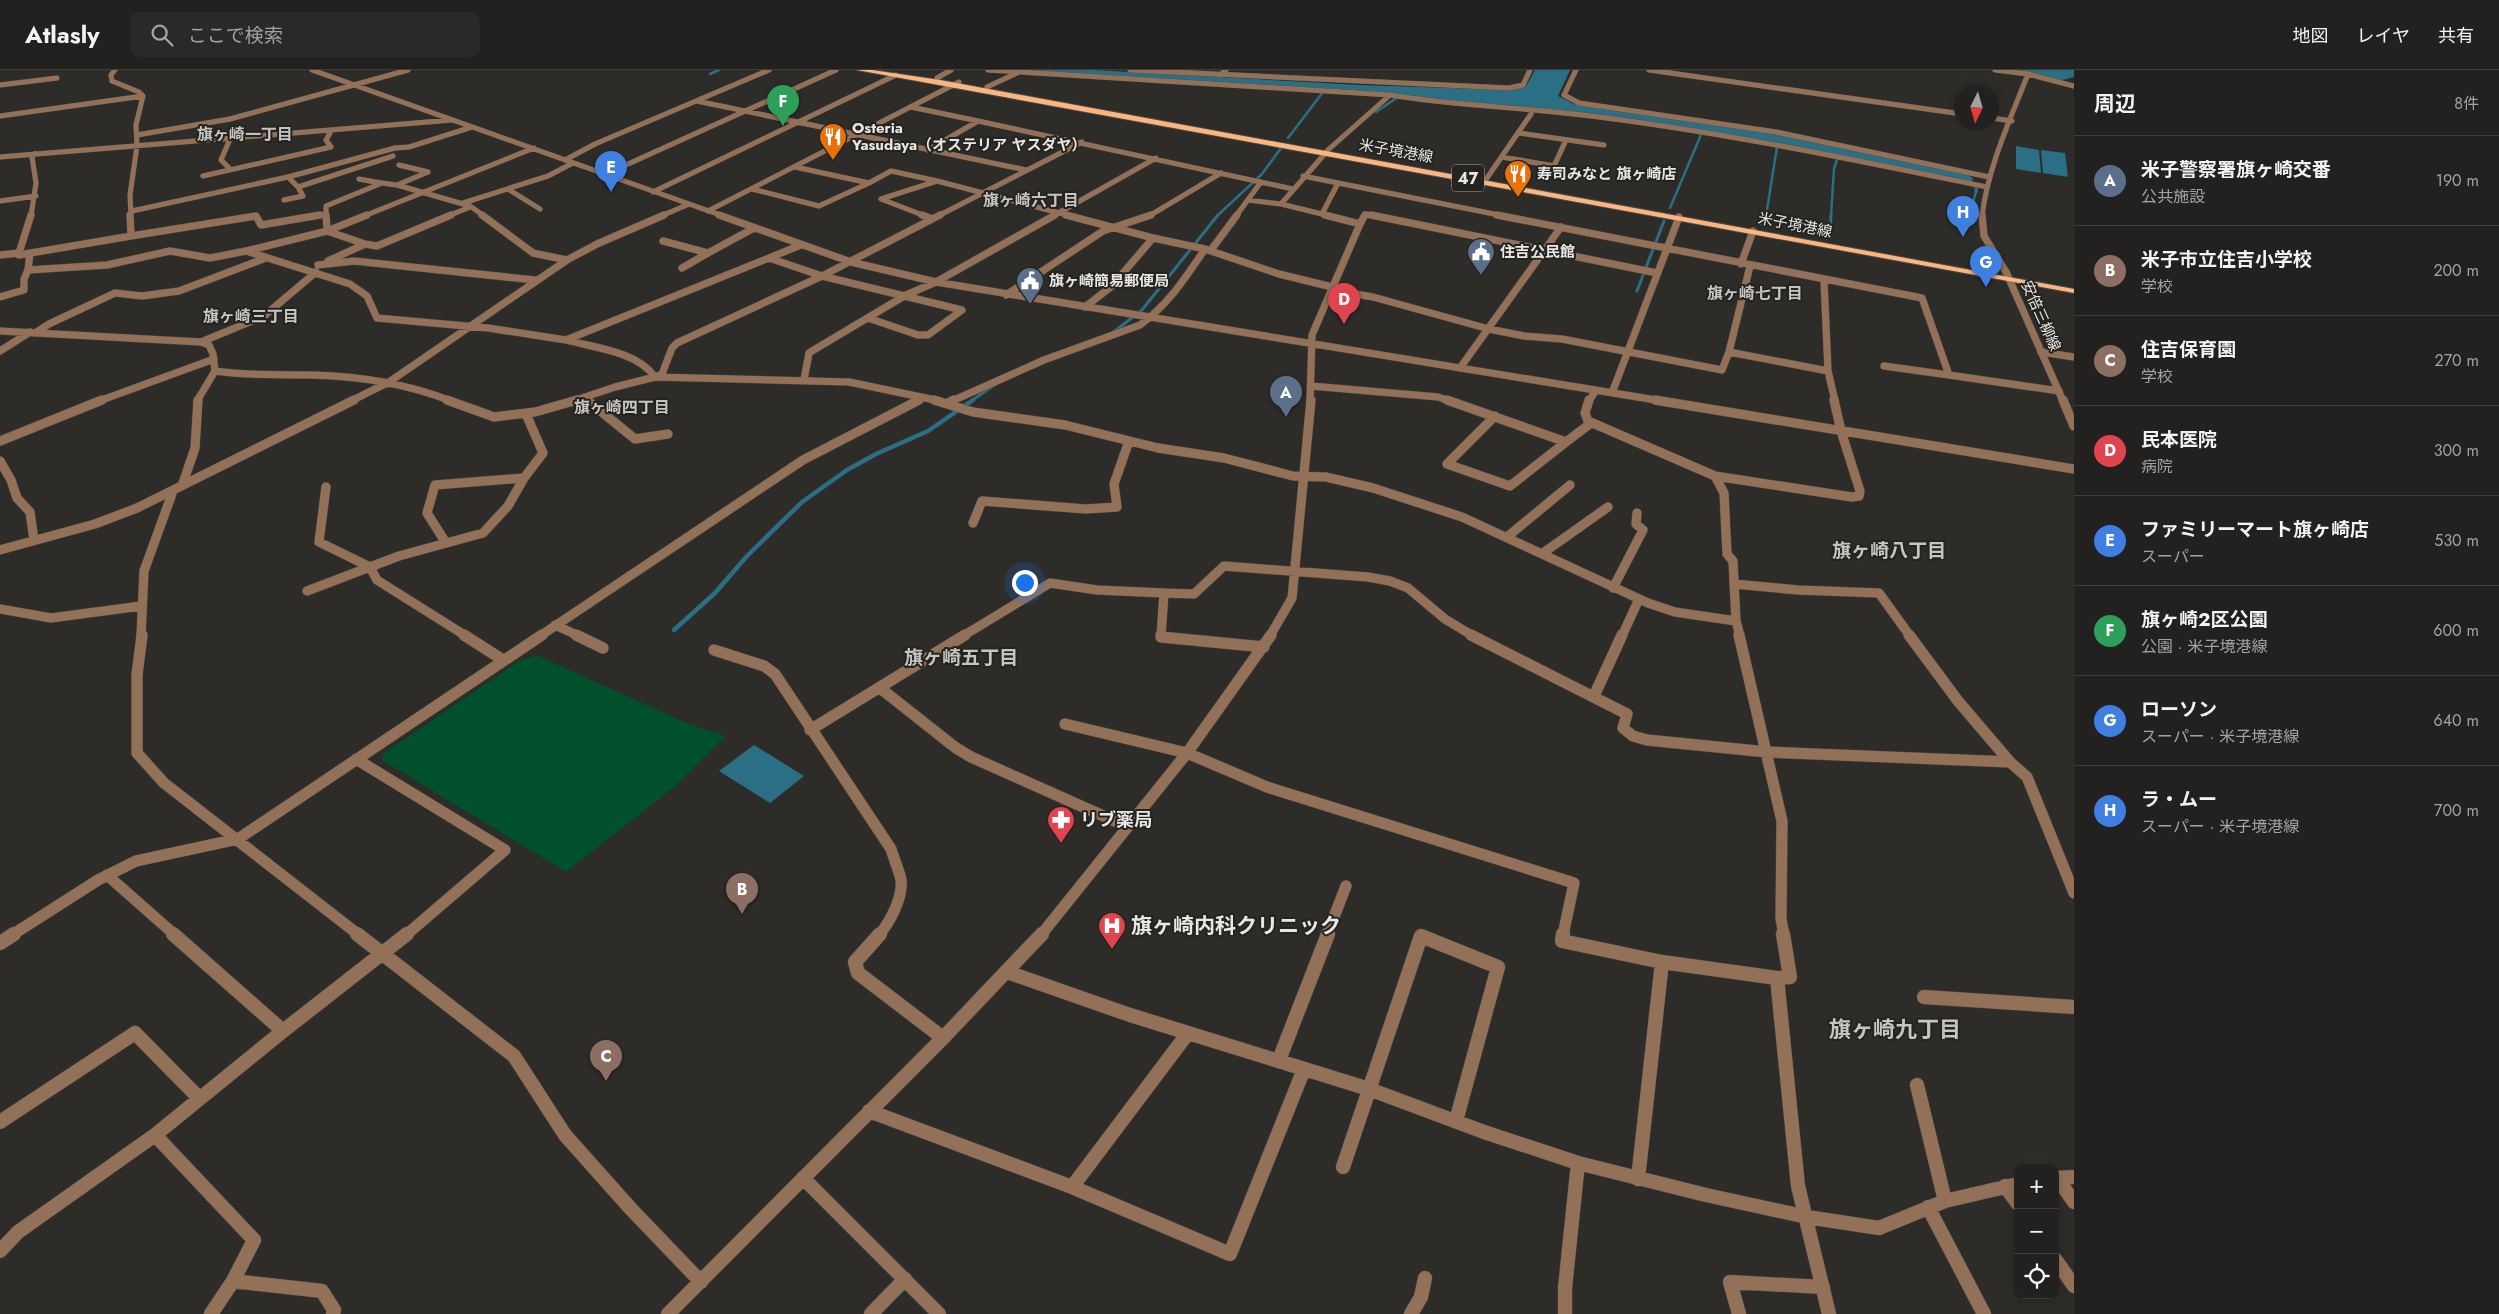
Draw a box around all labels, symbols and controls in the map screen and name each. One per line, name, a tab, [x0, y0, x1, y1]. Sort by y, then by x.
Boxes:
search box	[130, 12, 480, 57]
text: Atlasly	[25, 17, 100, 52]
icon: search	[148, 21, 176, 49]
text: ここで検索	[188, 22, 283, 49]
text: 地図	[2293, 23, 2329, 49]
text: レイヤ	[2357, 23, 2410, 49]
text: 共有	[2438, 23, 2474, 49]
pin: F	[767, 85, 799, 126]
north arrow	[1954, 85, 1999, 130]
text: 周辺	[2094, 89, 2136, 119]
text: 8件	[2454, 92, 2479, 115]
place label: Osteria Yasudaya（オステリア ヤスダヤ）	[851, 117, 1087, 156]
restaurant icon: Osteria Yasudaya（オステリア ヤスダヤ）	[818, 122, 848, 161]
district label: 旗ヶ崎一丁目	[197, 123, 293, 146]
street label: 米子境港線	[1357, 134, 1435, 168]
pin: E	[595, 151, 627, 192]
text: 米子警察署旗ヶ崎交番	[2141, 156, 2331, 183]
restaurant icon: 寿司みなと 旗ヶ崎店	[1503, 159, 1533, 198]
place label: 寿司みなと 旗ヶ崎店	[1537, 163, 1677, 185]
road number: 47	[1452, 165, 1484, 192]
text: A	[2104, 169, 2116, 192]
text: 190 m	[2436, 169, 2479, 192]
text: 公共施設	[2141, 185, 2205, 208]
district label: 旗ヶ崎六丁目	[983, 189, 1079, 212]
pin: H	[1947, 196, 1979, 237]
street label: 米子境港線	[1756, 207, 1834, 243]
public building icon: 住吉公民館	[1466, 237, 1496, 276]
place label: 住吉公民館	[1500, 241, 1575, 263]
pin: G	[1970, 246, 2002, 287]
text: 米子市立住吉小学校	[2141, 246, 2312, 273]
text: B	[2105, 259, 2115, 282]
text: 200 m	[2433, 259, 2479, 282]
public building icon: 旗ヶ崎簡易郵便局	[1015, 266, 1045, 305]
place label: 旗ヶ崎簡易郵便局	[1049, 270, 1169, 292]
text: 学校	[2141, 275, 2173, 298]
street label: 安倍三柳線	[2016, 277, 2066, 355]
district label: 旗ヶ崎七丁目	[1707, 282, 1803, 305]
pin: D	[1328, 283, 1360, 324]
district label: 旗ヶ崎三丁目	[203, 305, 299, 328]
text: 住吉保育園	[2141, 336, 2236, 363]
text: C	[2104, 349, 2116, 372]
text: 270 m	[2435, 349, 2479, 372]
text: 学校	[2141, 365, 2173, 388]
pin: A	[1270, 376, 1302, 417]
district label: 旗ヶ崎四丁目	[574, 396, 670, 419]
text: 民本医院	[2141, 426, 2217, 453]
text: D	[2104, 439, 2116, 462]
text: 300 m	[2434, 439, 2479, 462]
text: 病院	[2141, 455, 2173, 478]
text: ファミリーマート旗ヶ崎店	[2141, 516, 2369, 543]
text: E	[2105, 529, 2115, 552]
text: 530 m	[2434, 529, 2479, 552]
district label: 旗ヶ崎八丁目	[1832, 537, 1946, 564]
text: スーパー	[2141, 545, 2205, 568]
your location	[1012, 570, 1038, 596]
text: 旗ヶ崎2区公園	[2141, 606, 2267, 633]
text: F	[2106, 619, 2114, 642]
text: 600 m	[2433, 619, 2479, 642]
text: 公園 · 米子境港線	[2141, 635, 2267, 658]
district label: 旗ヶ崎五丁目	[904, 644, 1018, 671]
text: ローソン	[2141, 696, 2217, 723]
text: G	[2103, 709, 2117, 732]
text: 640 m	[2434, 709, 2479, 732]
text: スーパー · 米子境港線	[2141, 725, 2299, 748]
text: ラ・ムー	[2141, 786, 2217, 813]
text: H	[2104, 799, 2116, 822]
text: 700 m	[2434, 799, 2479, 822]
pharmacy icon: リブ薬局	[1046, 805, 1076, 844]
place label: リブ薬局	[1080, 807, 1152, 833]
text: スーパー · 米子境港線	[2141, 815, 2299, 838]
pin: B	[726, 873, 758, 914]
hospital icon: 旗ヶ崎内科クリニック	[1097, 911, 1127, 950]
place label: 旗ヶ崎内科クリニック	[1131, 911, 1341, 941]
district label: 旗ヶ崎九丁目	[1829, 1013, 1961, 1045]
pin: C	[590, 1040, 622, 1081]
map controls	[2014, 1164, 2059, 1299]
button: +	[2014, 1164, 2059, 1209]
button: −	[2014, 1209, 2059, 1254]
button: locate	[2014, 1254, 2059, 1299]

